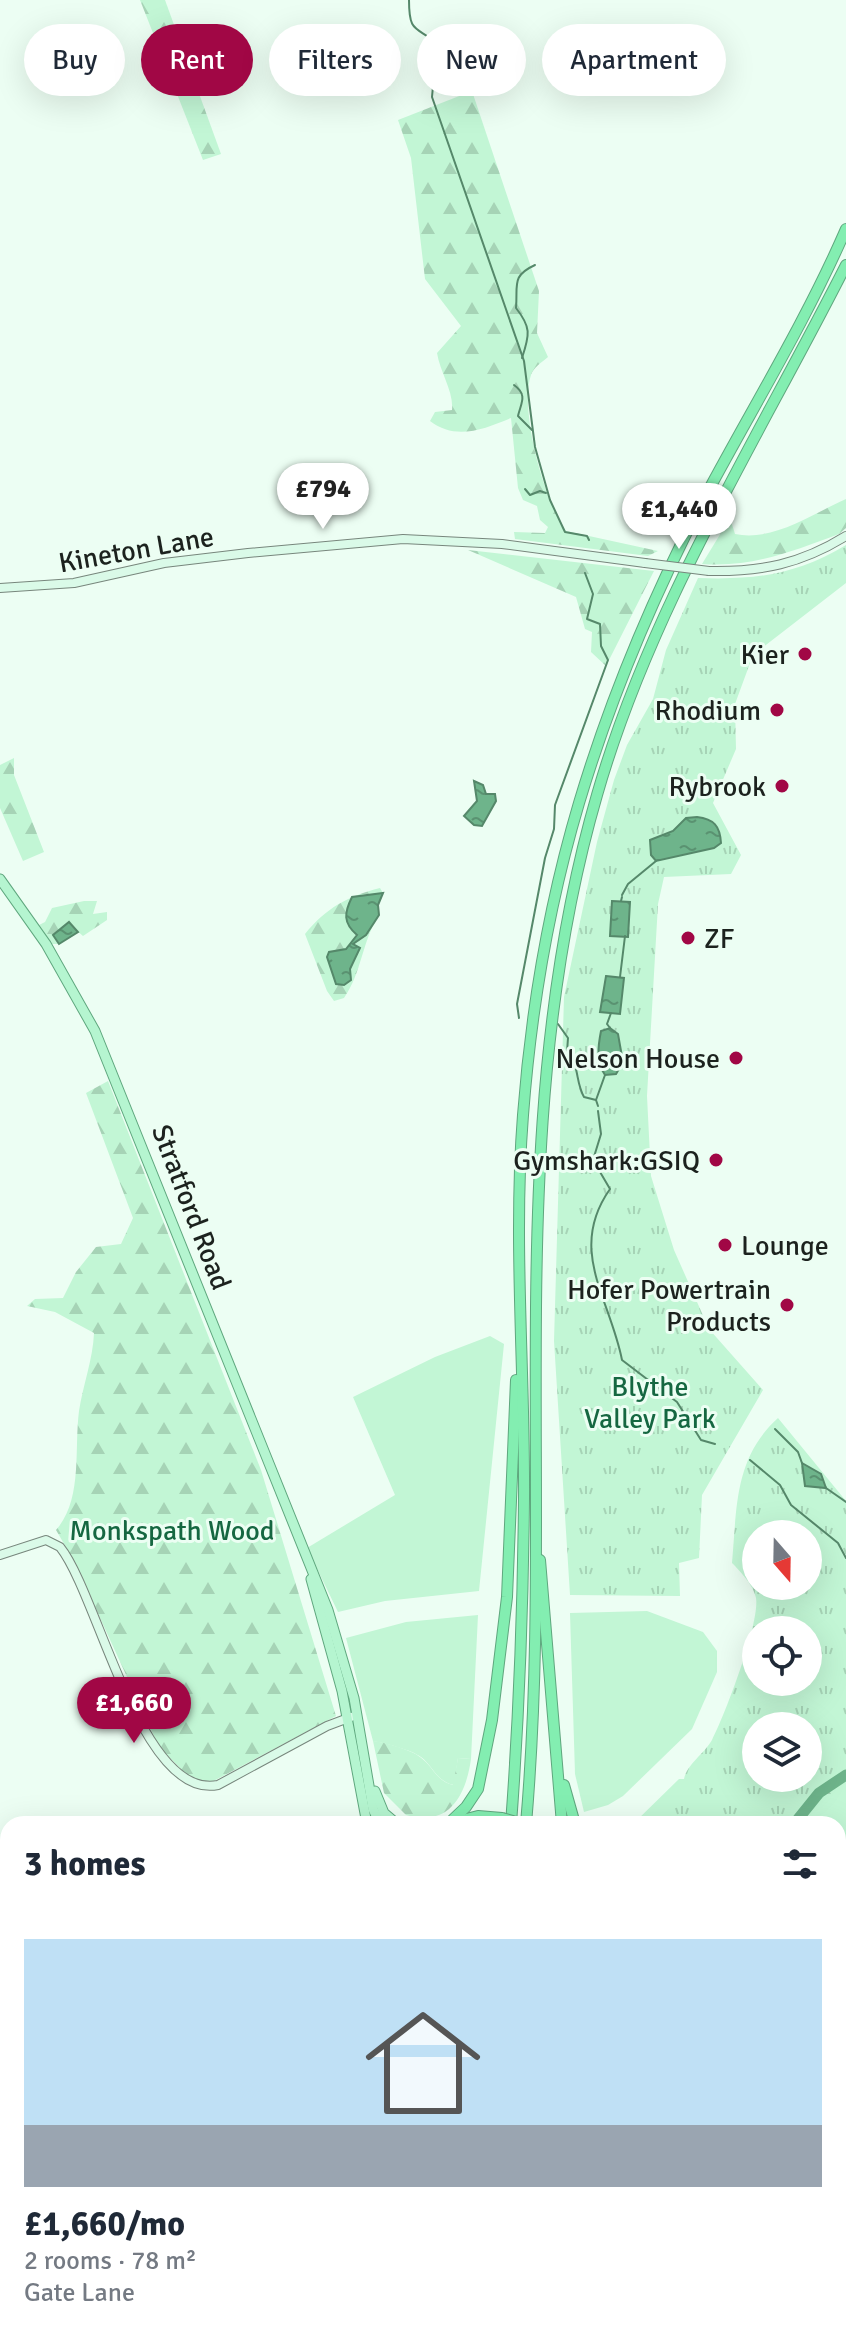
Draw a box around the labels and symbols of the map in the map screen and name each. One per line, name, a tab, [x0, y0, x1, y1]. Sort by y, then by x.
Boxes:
pin: £794	[276, 463, 370, 531]
pin: £1,440	[614, 483, 744, 551]
street label: Kineton Lane	[56, 520, 216, 580]
place label: Kier	[740, 638, 790, 672]
marker: Kier	[796, 645, 814, 663]
place label: Rhodium	[654, 694, 761, 728]
marker: Rhodium	[768, 701, 786, 719]
place label: Rybrook	[668, 770, 766, 804]
marker: Rybrook	[773, 777, 791, 795]
place label: ZF	[704, 922, 734, 956]
marker: ZF	[679, 929, 697, 947]
place label: Nelson House	[555, 1042, 720, 1076]
marker: Nelson House	[727, 1049, 745, 1067]
street label: Stratford Road	[144, 1120, 238, 1295]
place label: Gymshark:GSIQ	[513, 1144, 700, 1178]
marker: Gymshark:GSIQ	[707, 1151, 725, 1169]
place label: Lounge	[741, 1229, 829, 1263]
marker: Lounge	[716, 1236, 734, 1254]
place label: Hofer Powertrain Products	[567, 1273, 771, 1339]
marker: Hofer Powertrain Products	[778, 1296, 796, 1314]
park label: Blythe Valley Park	[584, 1370, 716, 1436]
park label: Monkspath Wood	[69, 1514, 275, 1548]
north arrow	[742, 1520, 822, 1600]
pin: £1,660	[69, 1677, 199, 1745]

